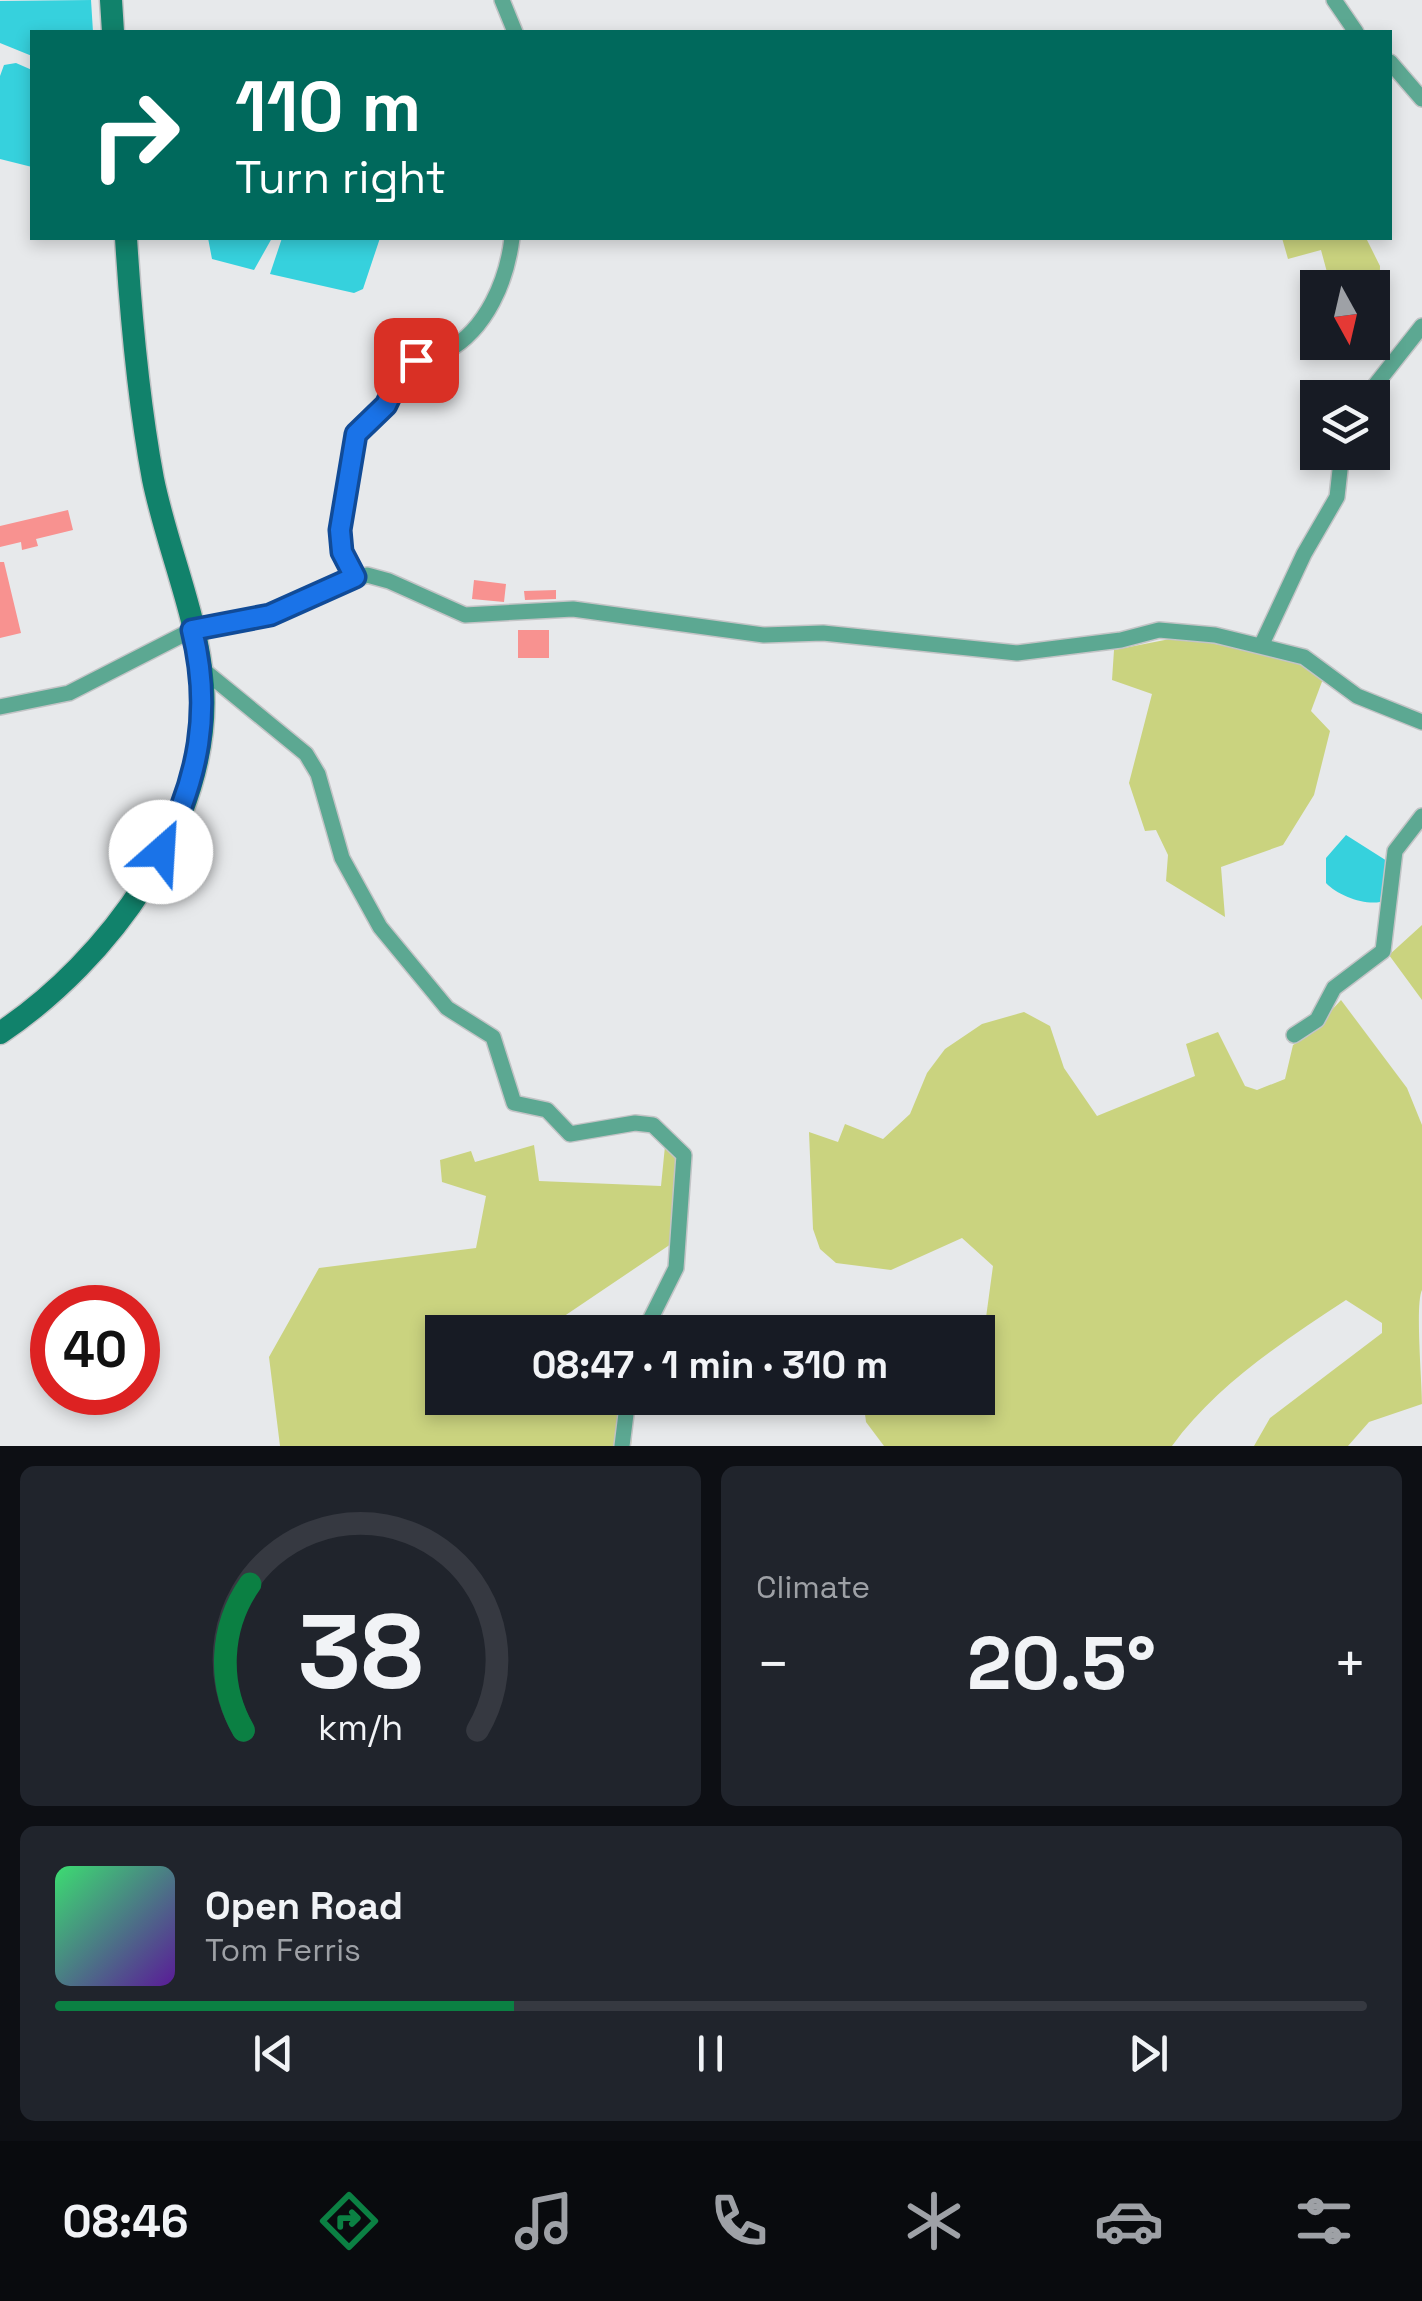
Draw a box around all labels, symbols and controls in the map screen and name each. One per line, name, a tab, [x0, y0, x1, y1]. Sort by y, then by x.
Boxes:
text: 110 m	[235, 62, 421, 151]
icon: right	[70, 70, 200, 200]
text: Turn right	[235, 149, 446, 206]
north arrow	[1300, 270, 1390, 360]
map controls	[1300, 270, 1390, 470]
pin	[374, 318, 459, 403]
icon: arrive	[389, 333, 444, 388]
button: layers	[1300, 380, 1390, 470]
position arrow	[109, 800, 213, 904]
speed limit sign: 40	[30, 1285, 160, 1415]
text: 08:47 · 1 min · 310 m	[532, 1341, 888, 1389]
text: Climate	[756, 1567, 870, 1607]
text: 38	[298, 1586, 423, 1718]
text: 20.5°	[967, 1615, 1156, 1711]
text: −	[756, 1629, 790, 1699]
text: +	[1333, 1629, 1367, 1699]
text: km/h	[318, 1705, 403, 1750]
text: Open Road	[205, 1882, 403, 1930]
text: Tom Ferris	[205, 1930, 361, 1970]
icon: previous	[246, 2026, 301, 2081]
icon: pause	[683, 2026, 738, 2081]
icon: next	[1121, 2026, 1176, 2081]
icon: directions	[314, 2186, 384, 2256]
icon: music	[509, 2186, 579, 2256]
icon: phone	[704, 2186, 774, 2256]
icon: climate	[899, 2186, 969, 2256]
icon: car	[1094, 2186, 1164, 2256]
icon: filters	[1289, 2186, 1359, 2256]
text: 08:46	[63, 2193, 189, 2250]

